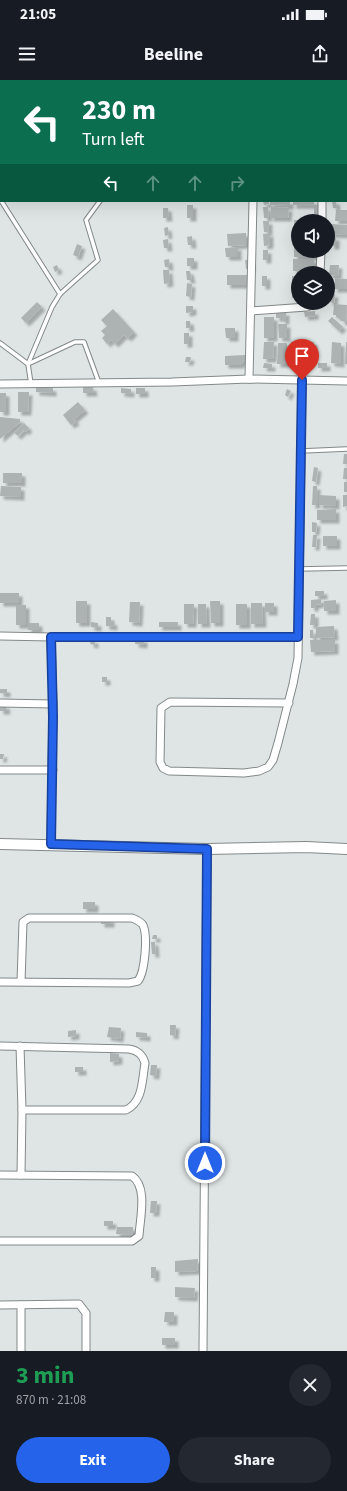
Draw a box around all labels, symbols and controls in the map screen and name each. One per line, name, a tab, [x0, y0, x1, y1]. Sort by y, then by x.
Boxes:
text: 21:05	[20, 4, 56, 25]
text: Beeline	[144, 42, 203, 67]
icon: menu	[16, 43, 38, 65]
icon: share	[309, 43, 331, 65]
text: 230 m	[82, 90, 156, 130]
icon: left	[16, 96, 68, 148]
text: Turn left	[82, 127, 144, 152]
icon: left	[100, 172, 122, 194]
icon: ahead	[142, 172, 164, 194]
icon: ahead	[184, 172, 206, 194]
icon: right	[226, 172, 248, 194]
map controls	[291, 214, 335, 310]
button: sound	[291, 214, 335, 258]
button: layers	[291, 266, 335, 310]
pin	[285, 339, 319, 380]
icon: arrive	[291, 345, 313, 367]
position arrow	[184, 1142, 226, 1184]
text: 3 min	[16, 1358, 74, 1393]
button: close	[289, 1364, 331, 1406]
text: 870 m · 21:08	[16, 1391, 86, 1409]
button: Exit	[16, 1437, 170, 1483]
button: Share	[178, 1437, 331, 1483]

